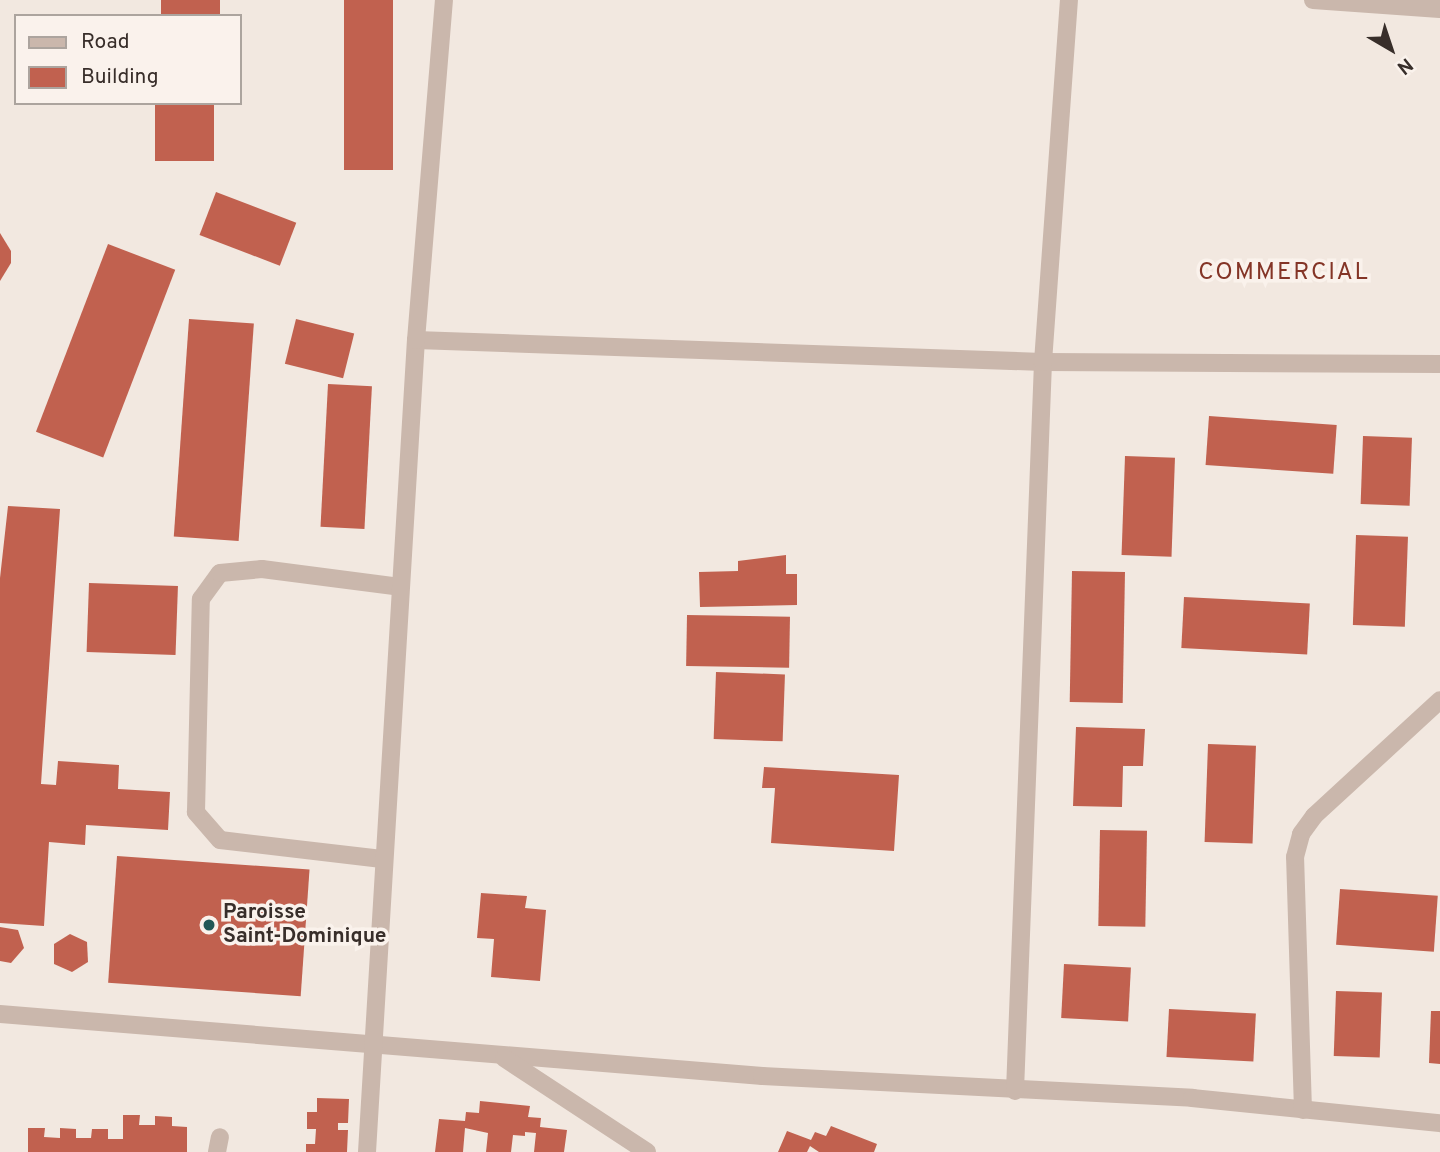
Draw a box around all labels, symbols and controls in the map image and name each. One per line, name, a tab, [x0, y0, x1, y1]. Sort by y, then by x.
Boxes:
legend	[14, 14, 242, 105]
north arrow	[1356, 14, 1426, 84]
text: Road	[81, 29, 130, 56]
text: N	[1391, 52, 1417, 79]
text: Building	[81, 64, 159, 91]
district label: COMMERCIAL	[1199, 260, 1369, 288]
place label: Paroisse Saint-Dominique	[223, 900, 387, 950]
marker: Paroisse Saint-Dominique	[201, 917, 217, 933]

